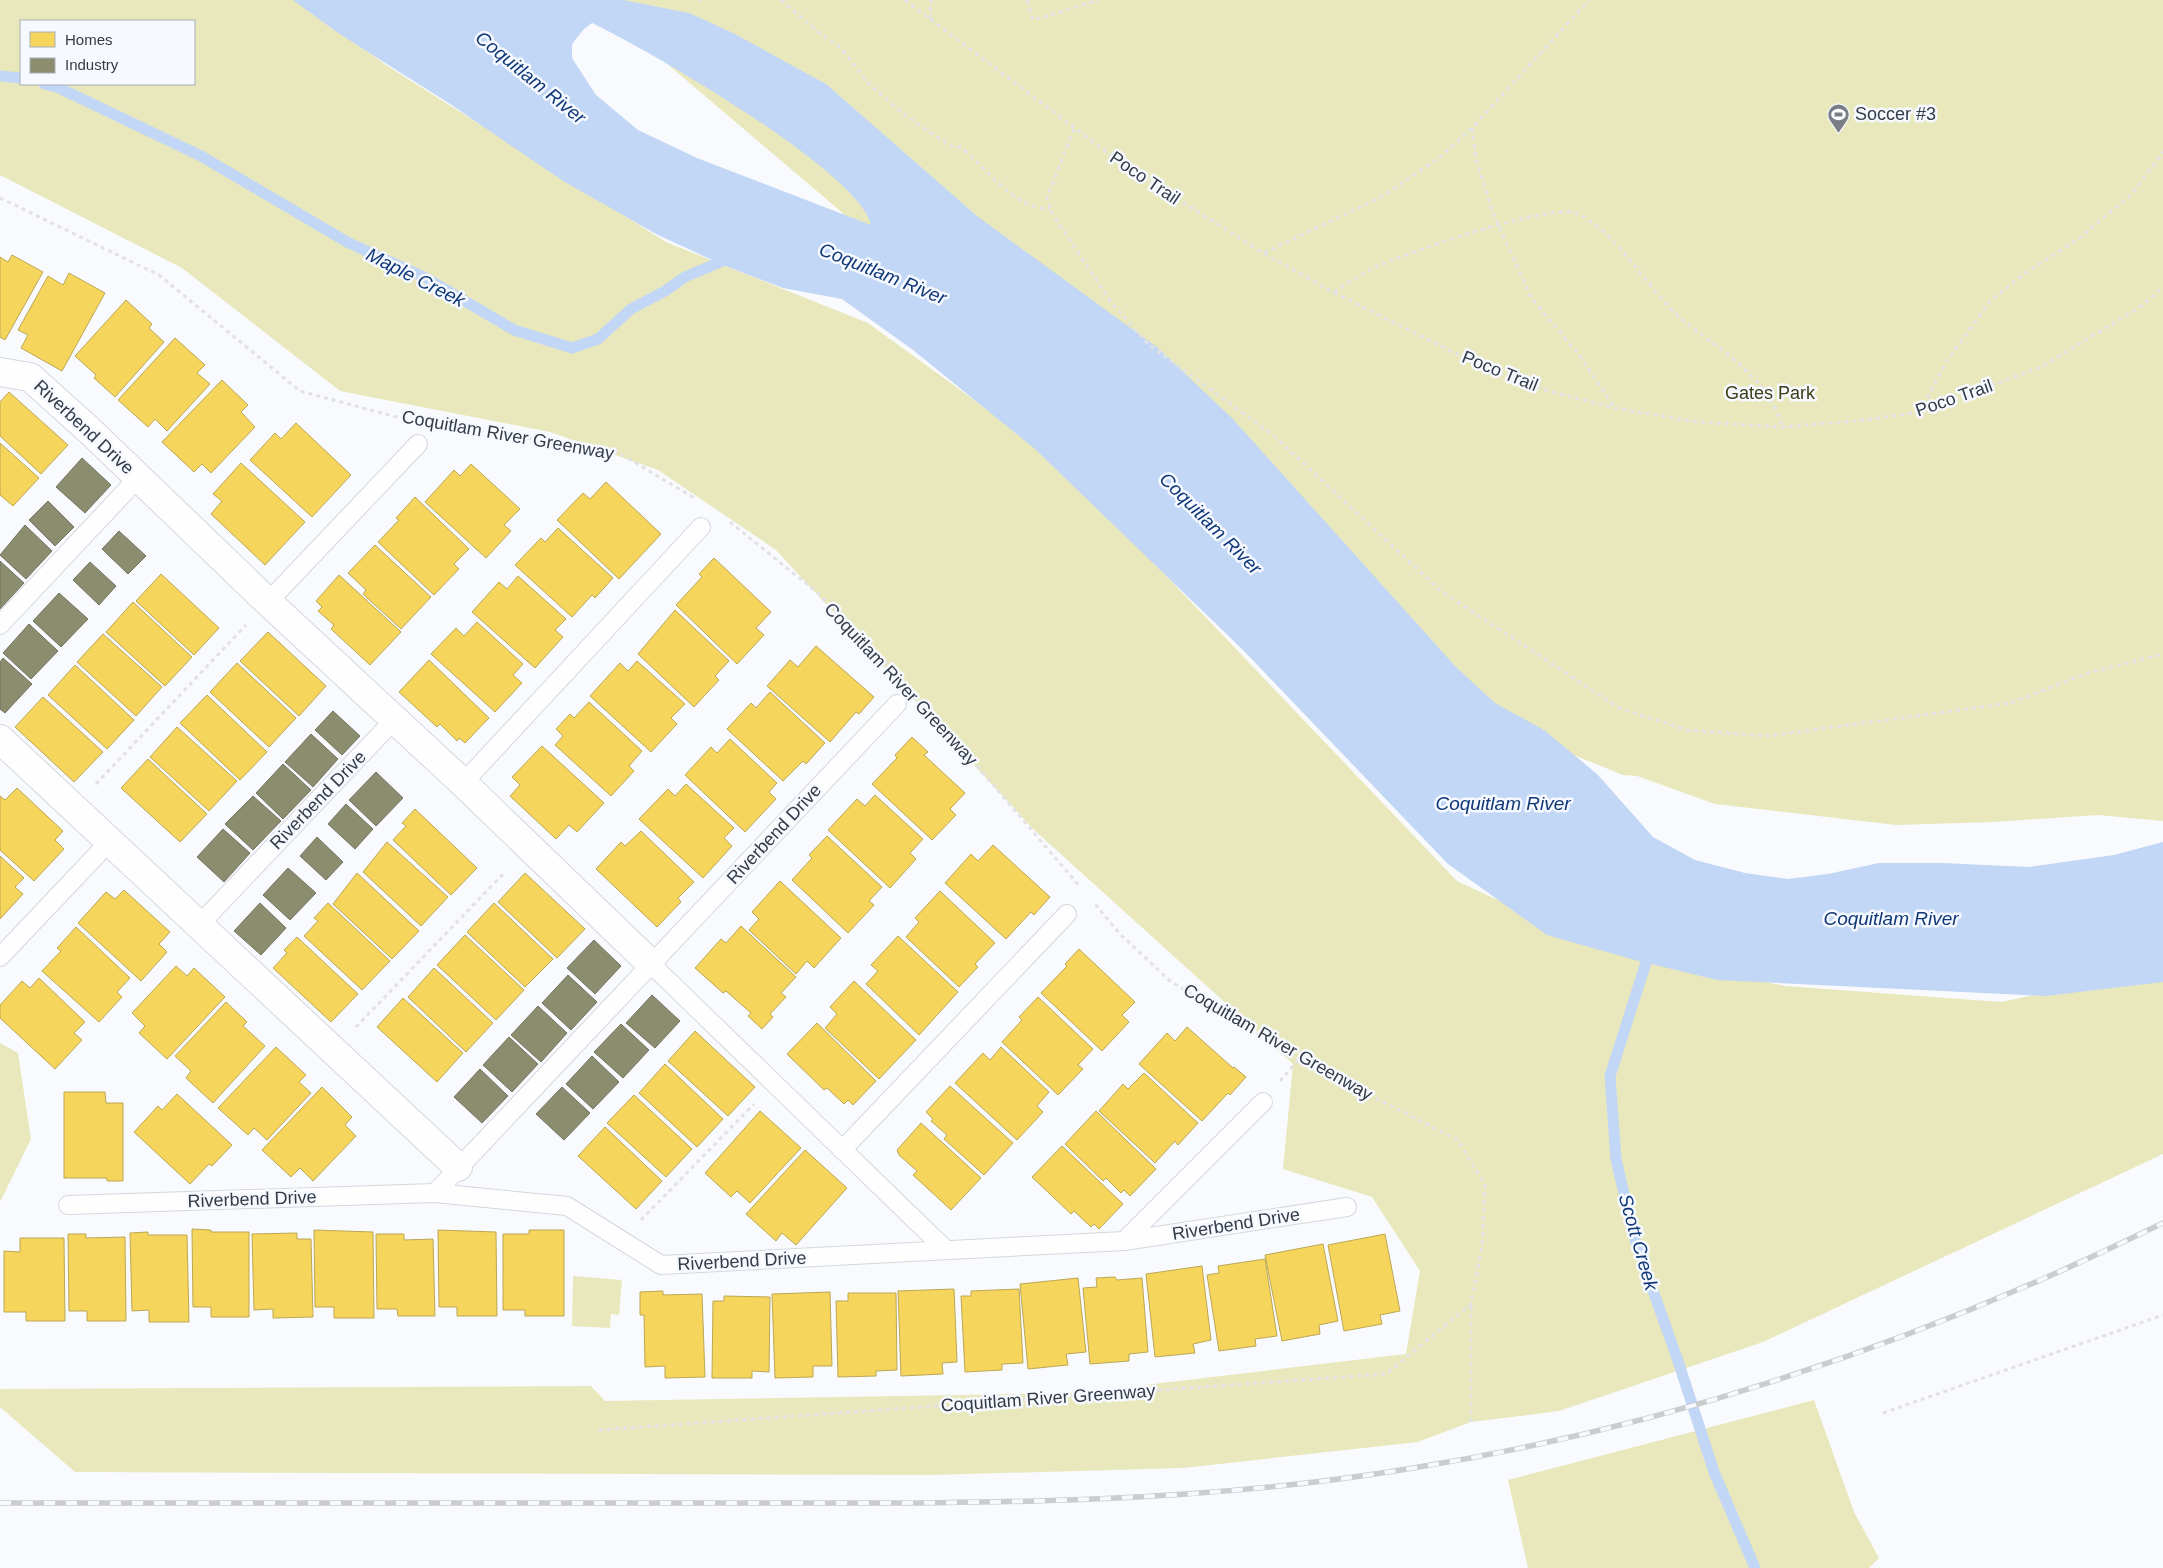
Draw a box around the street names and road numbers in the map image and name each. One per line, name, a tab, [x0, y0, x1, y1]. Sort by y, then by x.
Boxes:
street label: Poco Trail	[1106, 147, 1184, 209]
street label: Poco Trail	[1459, 347, 1541, 395]
street label: Riverbend Drive	[30, 376, 138, 478]
street label: Poco Trail	[1913, 376, 1995, 420]
street label: Coquitlam River Greenway	[400, 406, 616, 464]
street label: Coquitlam River Greenway	[820, 599, 982, 769]
street label: Riverbend Drive	[266, 747, 370, 853]
street label: Riverbend Drive	[723, 780, 825, 888]
street label: Coquitlam River Greenway	[1180, 980, 1376, 1104]
street label: Riverbend Drive	[187, 1187, 317, 1211]
street label: Riverbend Drive	[1171, 1204, 1301, 1244]
street label: Riverbend Drive	[677, 1248, 807, 1274]
street label: Coquitlam River Greenway	[940, 1381, 1156, 1415]

